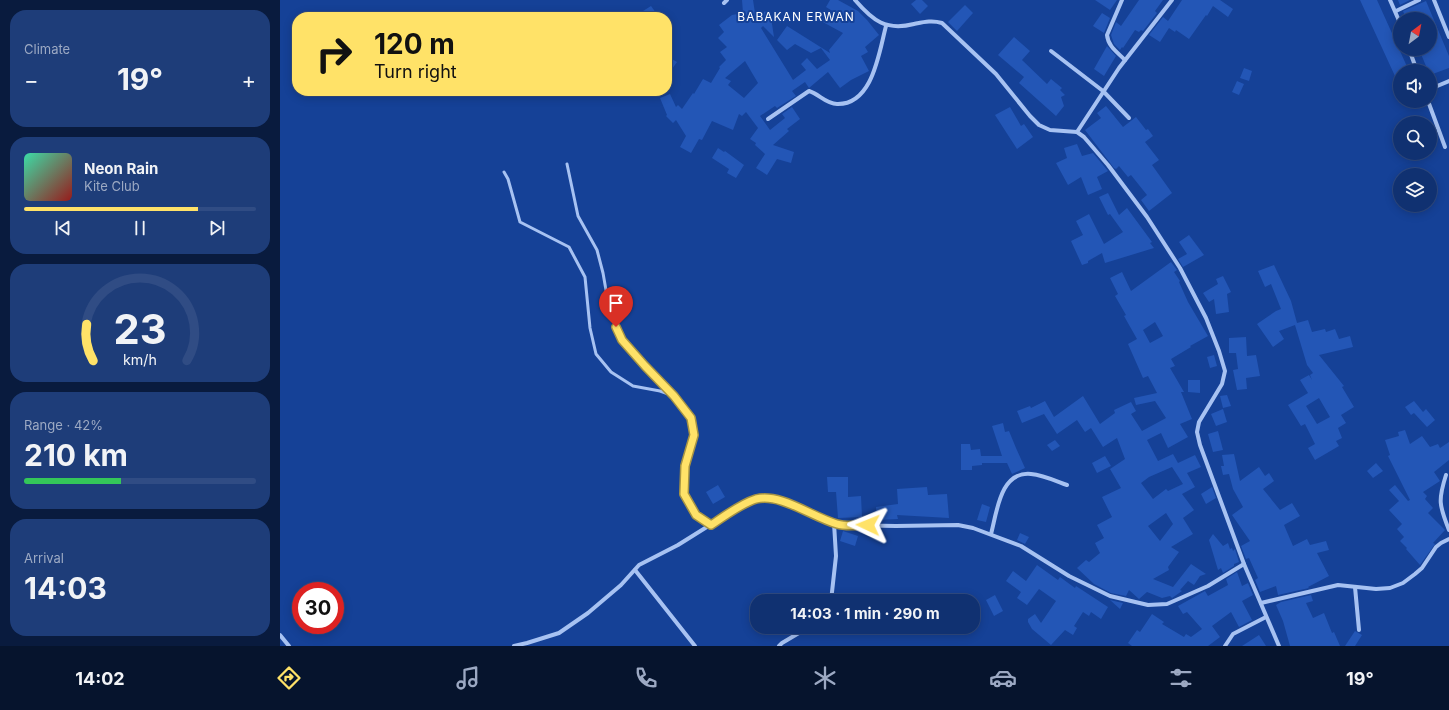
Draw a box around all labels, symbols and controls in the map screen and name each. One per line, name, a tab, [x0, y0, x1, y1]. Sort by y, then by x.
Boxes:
district label: BABAKAN ERWAN	[737, 9, 855, 24]
north arrow	[1393, 12, 1437, 56]
map controls	[1393, 12, 1437, 212]
text: 120 m	[374, 27, 455, 61]
icon: right	[308, 28, 360, 80]
text: Climate	[24, 41, 70, 57]
text: 19°	[117, 61, 163, 97]
text: Turn right	[374, 61, 457, 82]
button: sound	[1393, 64, 1437, 108]
text: −	[24, 67, 39, 93]
text: +	[241, 67, 256, 93]
button: search	[1393, 116, 1437, 160]
text: Neon Rain	[84, 159, 158, 178]
button: layers	[1393, 168, 1437, 212]
text: Kite Club	[84, 178, 140, 194]
icon: previous	[52, 217, 74, 239]
icon: pause	[129, 217, 151, 239]
icon: next	[206, 217, 228, 239]
pin	[599, 286, 633, 327]
icon: arrive	[605, 292, 627, 314]
text: 23	[113, 304, 167, 354]
text: km/h	[123, 351, 157, 368]
text: Range · 42%	[24, 417, 103, 433]
text: 210 km	[24, 437, 128, 473]
position arrow	[847, 504, 889, 546]
text: Arrival	[24, 550, 64, 566]
text: 14:03	[24, 570, 107, 606]
speed limit sign: 30	[292, 582, 344, 634]
text: 14:03 · 1 min · 290 m	[790, 604, 940, 623]
icon: directions	[275, 664, 303, 692]
icon: music	[454, 664, 482, 692]
icon: phone	[632, 664, 660, 692]
icon: climate	[811, 664, 839, 692]
icon: car	[989, 664, 1017, 692]
icon: filters	[1167, 664, 1195, 692]
text: 14:02	[75, 668, 125, 689]
text: 19°	[1346, 668, 1374, 689]

